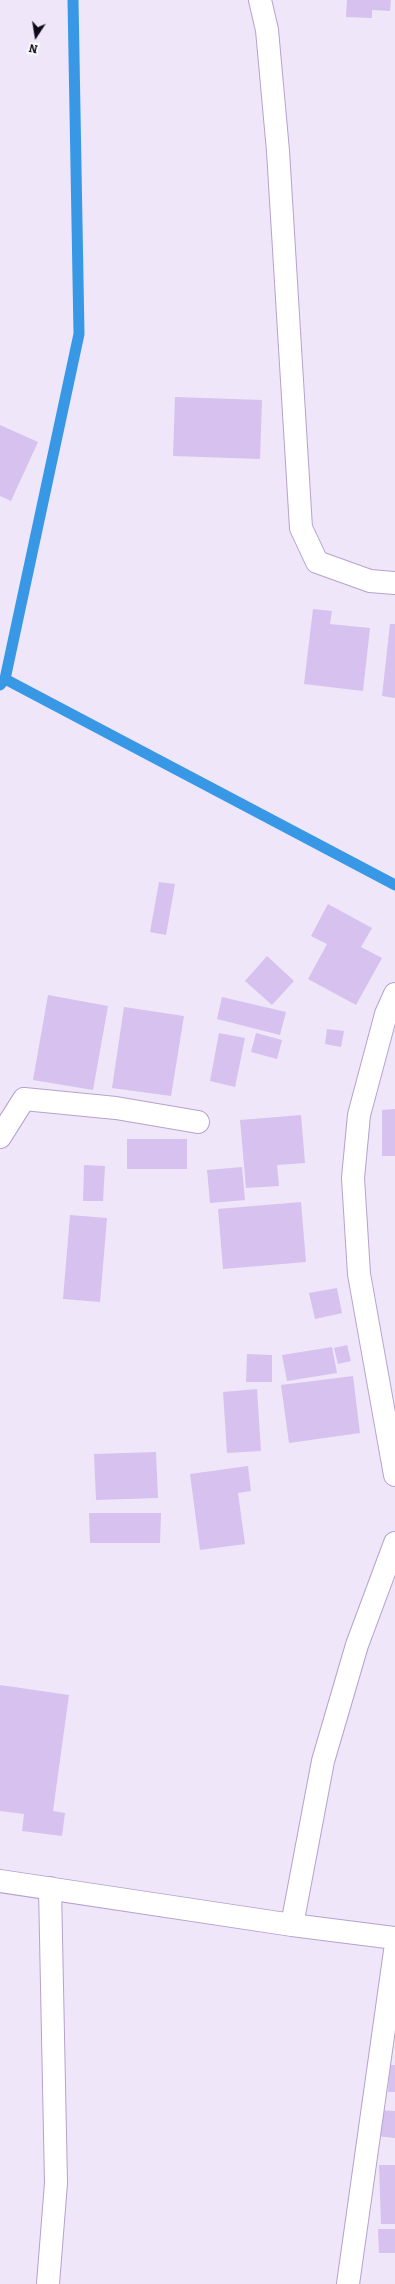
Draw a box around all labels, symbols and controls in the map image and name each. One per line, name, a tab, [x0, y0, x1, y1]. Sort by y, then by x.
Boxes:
north arrow	[16, 16, 56, 56]
text: N	[28, 41, 39, 55]

